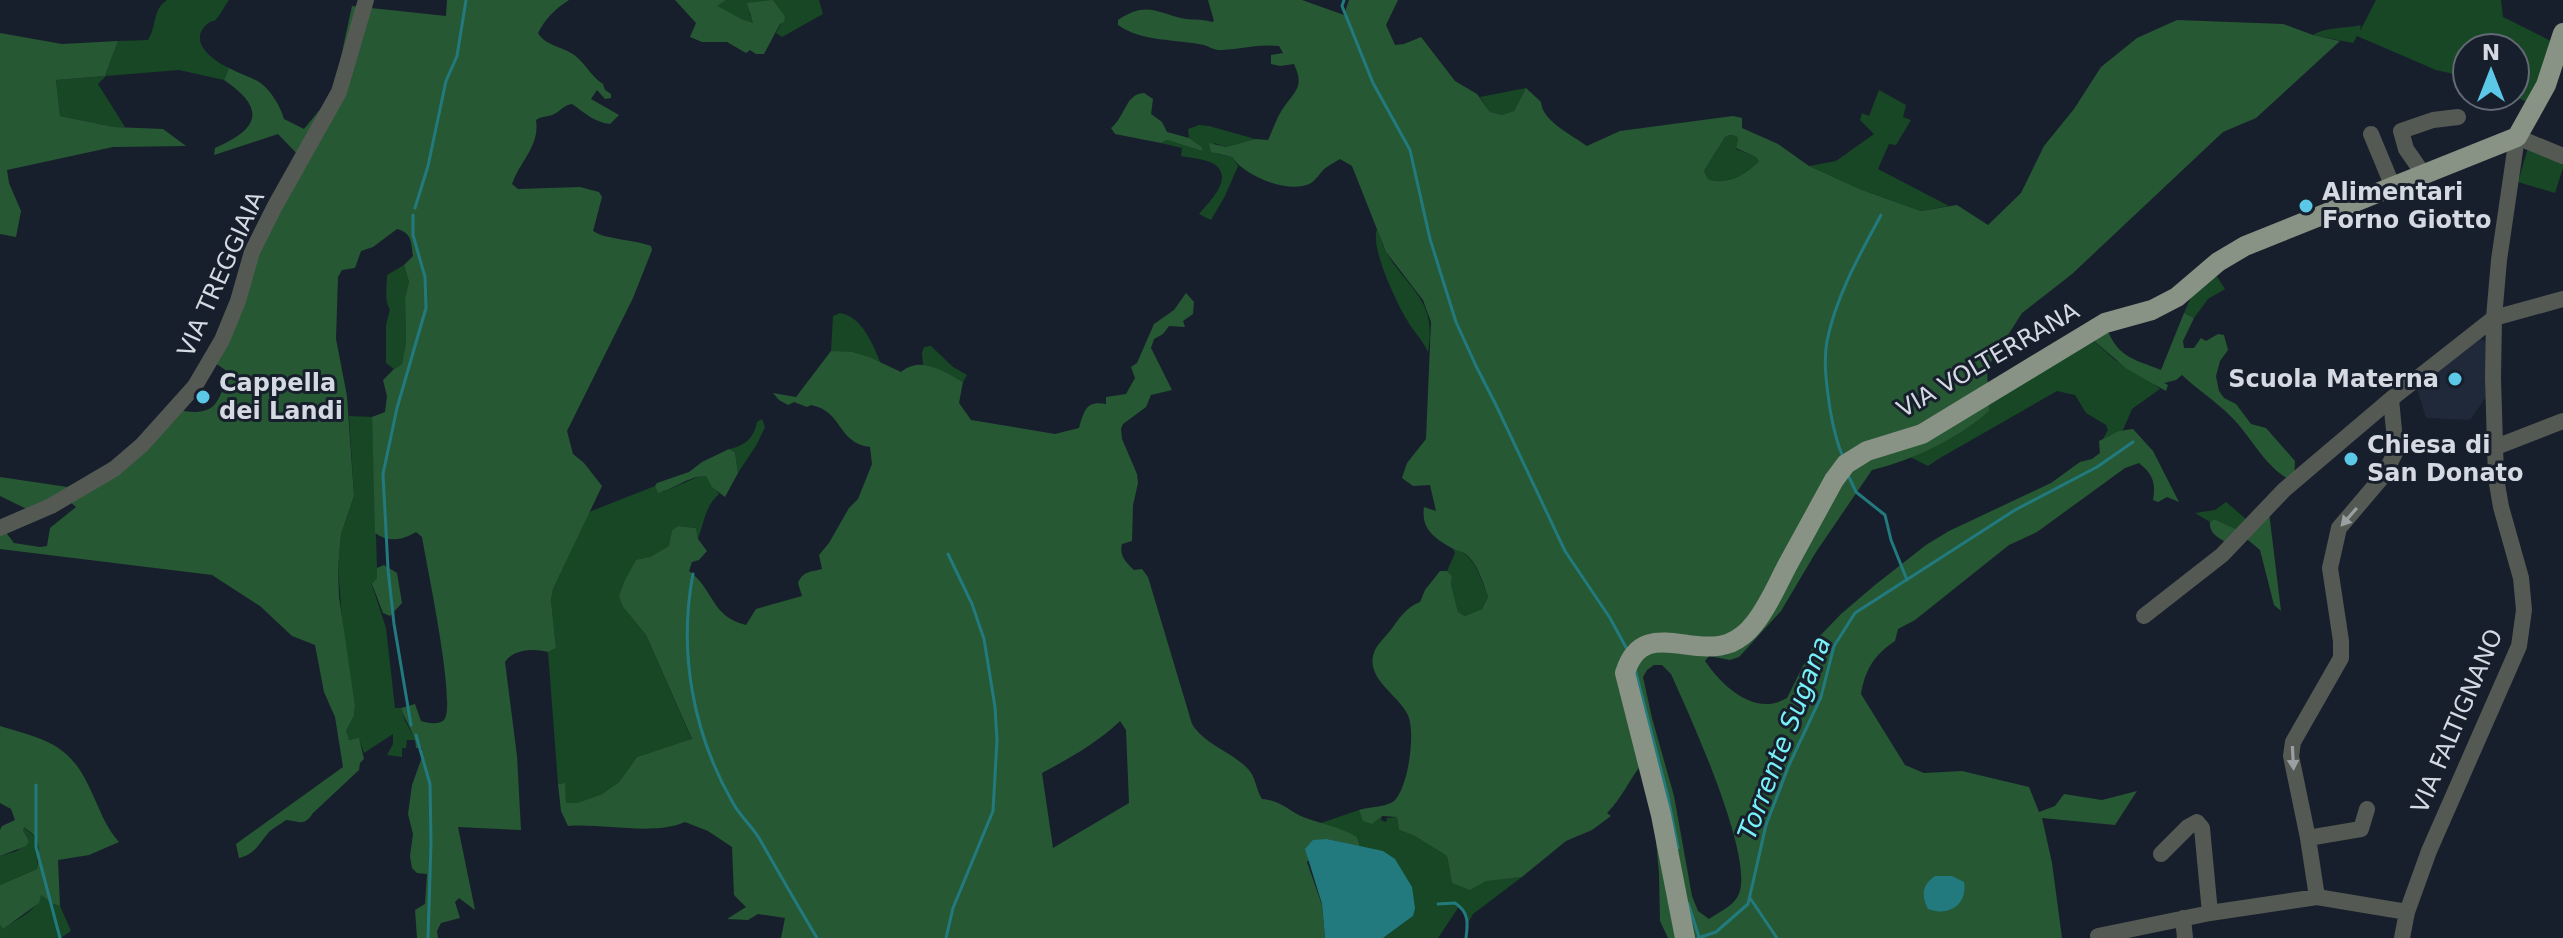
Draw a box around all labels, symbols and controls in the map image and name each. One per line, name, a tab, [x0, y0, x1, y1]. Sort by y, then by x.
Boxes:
north arrow	[2451, 32, 2531, 112]
text: N	[2482, 40, 2500, 65]
place label: Alimentari Forno Giotto	[2322, 178, 2492, 234]
street label: VIA TREGGIAIA	[172, 186, 270, 361]
marker: Alimentari Forno Giotto	[2297, 197, 2315, 215]
street label: VIA VOLTERRANA	[1892, 296, 2084, 423]
place label: Scuola Materna	[2228, 365, 2439, 393]
place label: Cappella dei Landi	[219, 369, 343, 425]
marker: Scuola Materna	[2446, 370, 2464, 388]
marker: Cappella dei Landi	[194, 388, 212, 406]
place label: Chiesa di San Donato	[2367, 431, 2524, 487]
marker: Chiesa di San Donato	[2342, 450, 2360, 468]
one-way arrow	[2341, 506, 2358, 526]
street label: VIA FALTIGNANO	[2406, 625, 2508, 817]
water label: Torrente Sugana	[1732, 632, 1836, 844]
one-way arrow	[2287, 746, 2300, 771]

